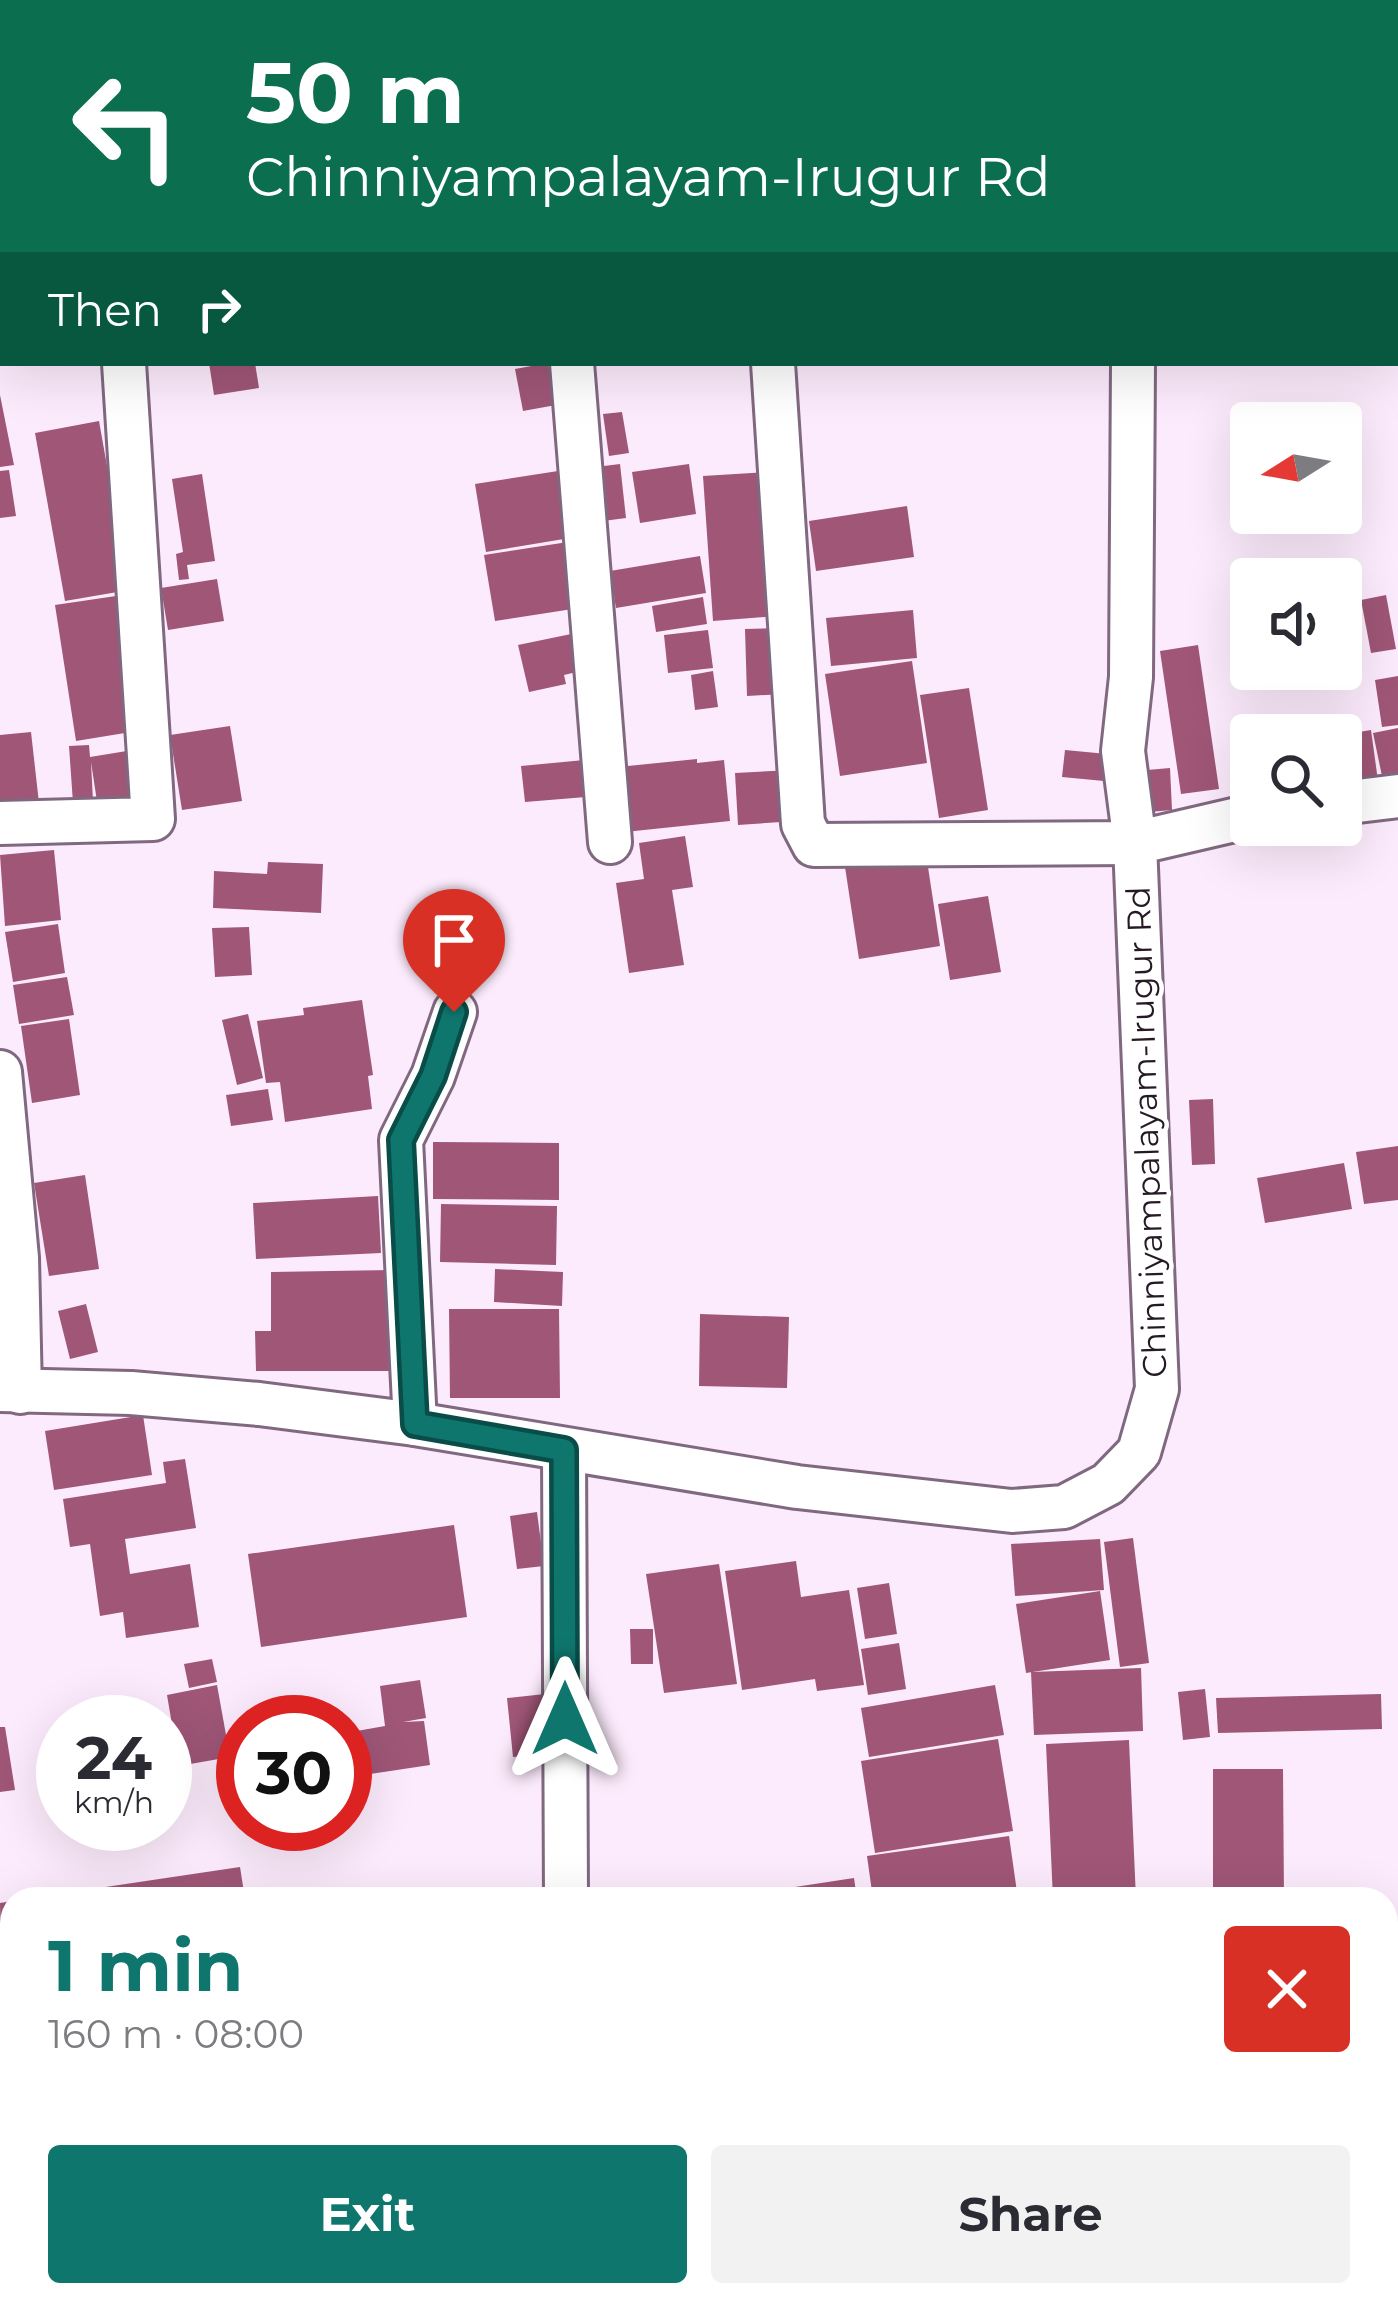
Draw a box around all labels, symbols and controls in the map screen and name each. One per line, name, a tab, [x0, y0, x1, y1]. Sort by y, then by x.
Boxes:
text: 50 m	[246, 42, 465, 144]
icon: left	[48, 48, 204, 204]
text: Chinniyampalayam-Irugur Rd	[246, 144, 1051, 210]
icon: right	[186, 276, 252, 342]
text: Then	[48, 282, 162, 337]
north arrow	[1230, 402, 1362, 534]
map controls	[1230, 402, 1362, 846]
button: sound	[1230, 558, 1362, 690]
button: search	[1230, 714, 1362, 846]
street label: Chinniyampalayam-Irugur Rd	[1117, 886, 1175, 1378]
pin	[403, 889, 505, 1012]
icon: arrive	[421, 907, 487, 973]
position arrow	[502, 1656, 628, 1782]
speed limit sign: 30	[216, 1695, 372, 1851]
text: 24	[76, 1721, 152, 1794]
text: km/h	[74, 1784, 154, 1821]
text: 1 min	[48, 1921, 244, 2009]
button: close	[1224, 1926, 1350, 2052]
text: 160 m · 08:00	[48, 2010, 304, 2058]
button: Exit	[48, 2145, 687, 2283]
button: Share	[711, 2145, 1350, 2283]

